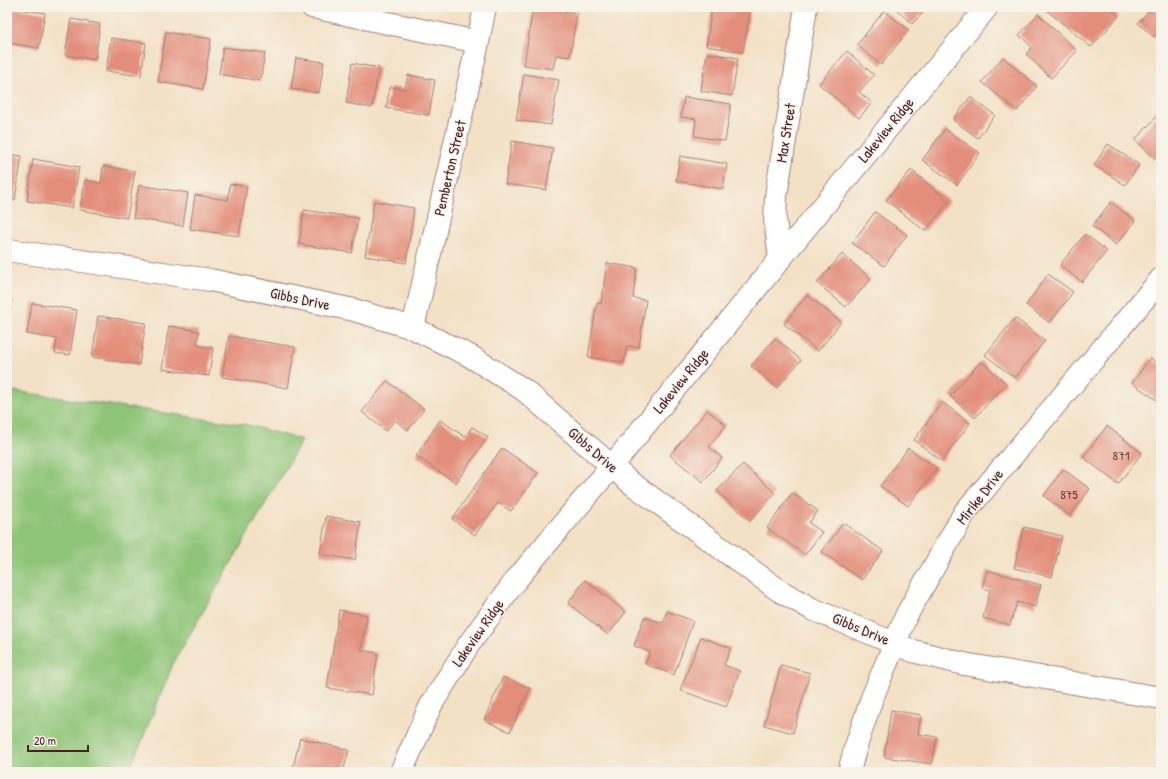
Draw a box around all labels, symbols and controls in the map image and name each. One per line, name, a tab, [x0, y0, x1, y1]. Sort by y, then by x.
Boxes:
street label: Lakeview Ridge	[853, 93, 918, 167]
street label: Max Street	[770, 101, 801, 164]
street label: Pemberton Street	[428, 117, 471, 218]
street label: Gibbs Drive	[268, 282, 332, 315]
street label: Lakeview Ridge	[648, 344, 713, 418]
street label: Gibbs Drive	[564, 422, 623, 477]
house number: 871	[1113, 446, 1130, 464]
street label: Mirike Drive	[951, 464, 1008, 529]
house number: 875	[1060, 485, 1078, 503]
street label: Lakeview Ridge	[447, 595, 509, 671]
street label: Gibbs Drive	[829, 607, 893, 650]
scale bar	[28, 727, 88, 753]
text: 20 m	[34, 732, 56, 749]

